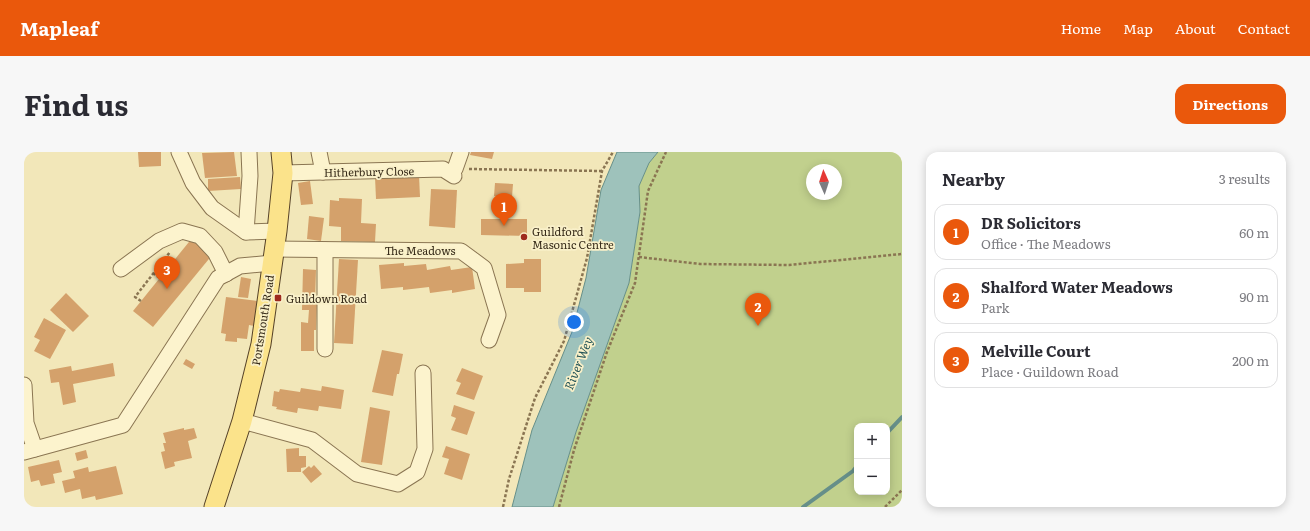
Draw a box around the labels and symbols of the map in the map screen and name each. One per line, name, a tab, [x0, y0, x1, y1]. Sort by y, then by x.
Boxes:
street label: Hitherbury Close	[324, 162, 415, 180]
north arrow	[806, 164, 842, 200]
pin: 1	[491, 193, 517, 226]
place label: Guildford Masonic Centre	[532, 223, 614, 252]
marker: Guildford Masonic Centre	[519, 232, 529, 242]
street label: The Meadows	[384, 242, 456, 258]
pin: 3	[154, 256, 180, 289]
street label: Portsmouth Road	[247, 273, 277, 366]
place label: Guildown Road	[286, 290, 367, 306]
marker: Guildown Road	[273, 293, 283, 303]
pin: 2	[745, 293, 771, 326]
your location	[564, 312, 584, 332]
water label: River Wey	[559, 334, 597, 392]

